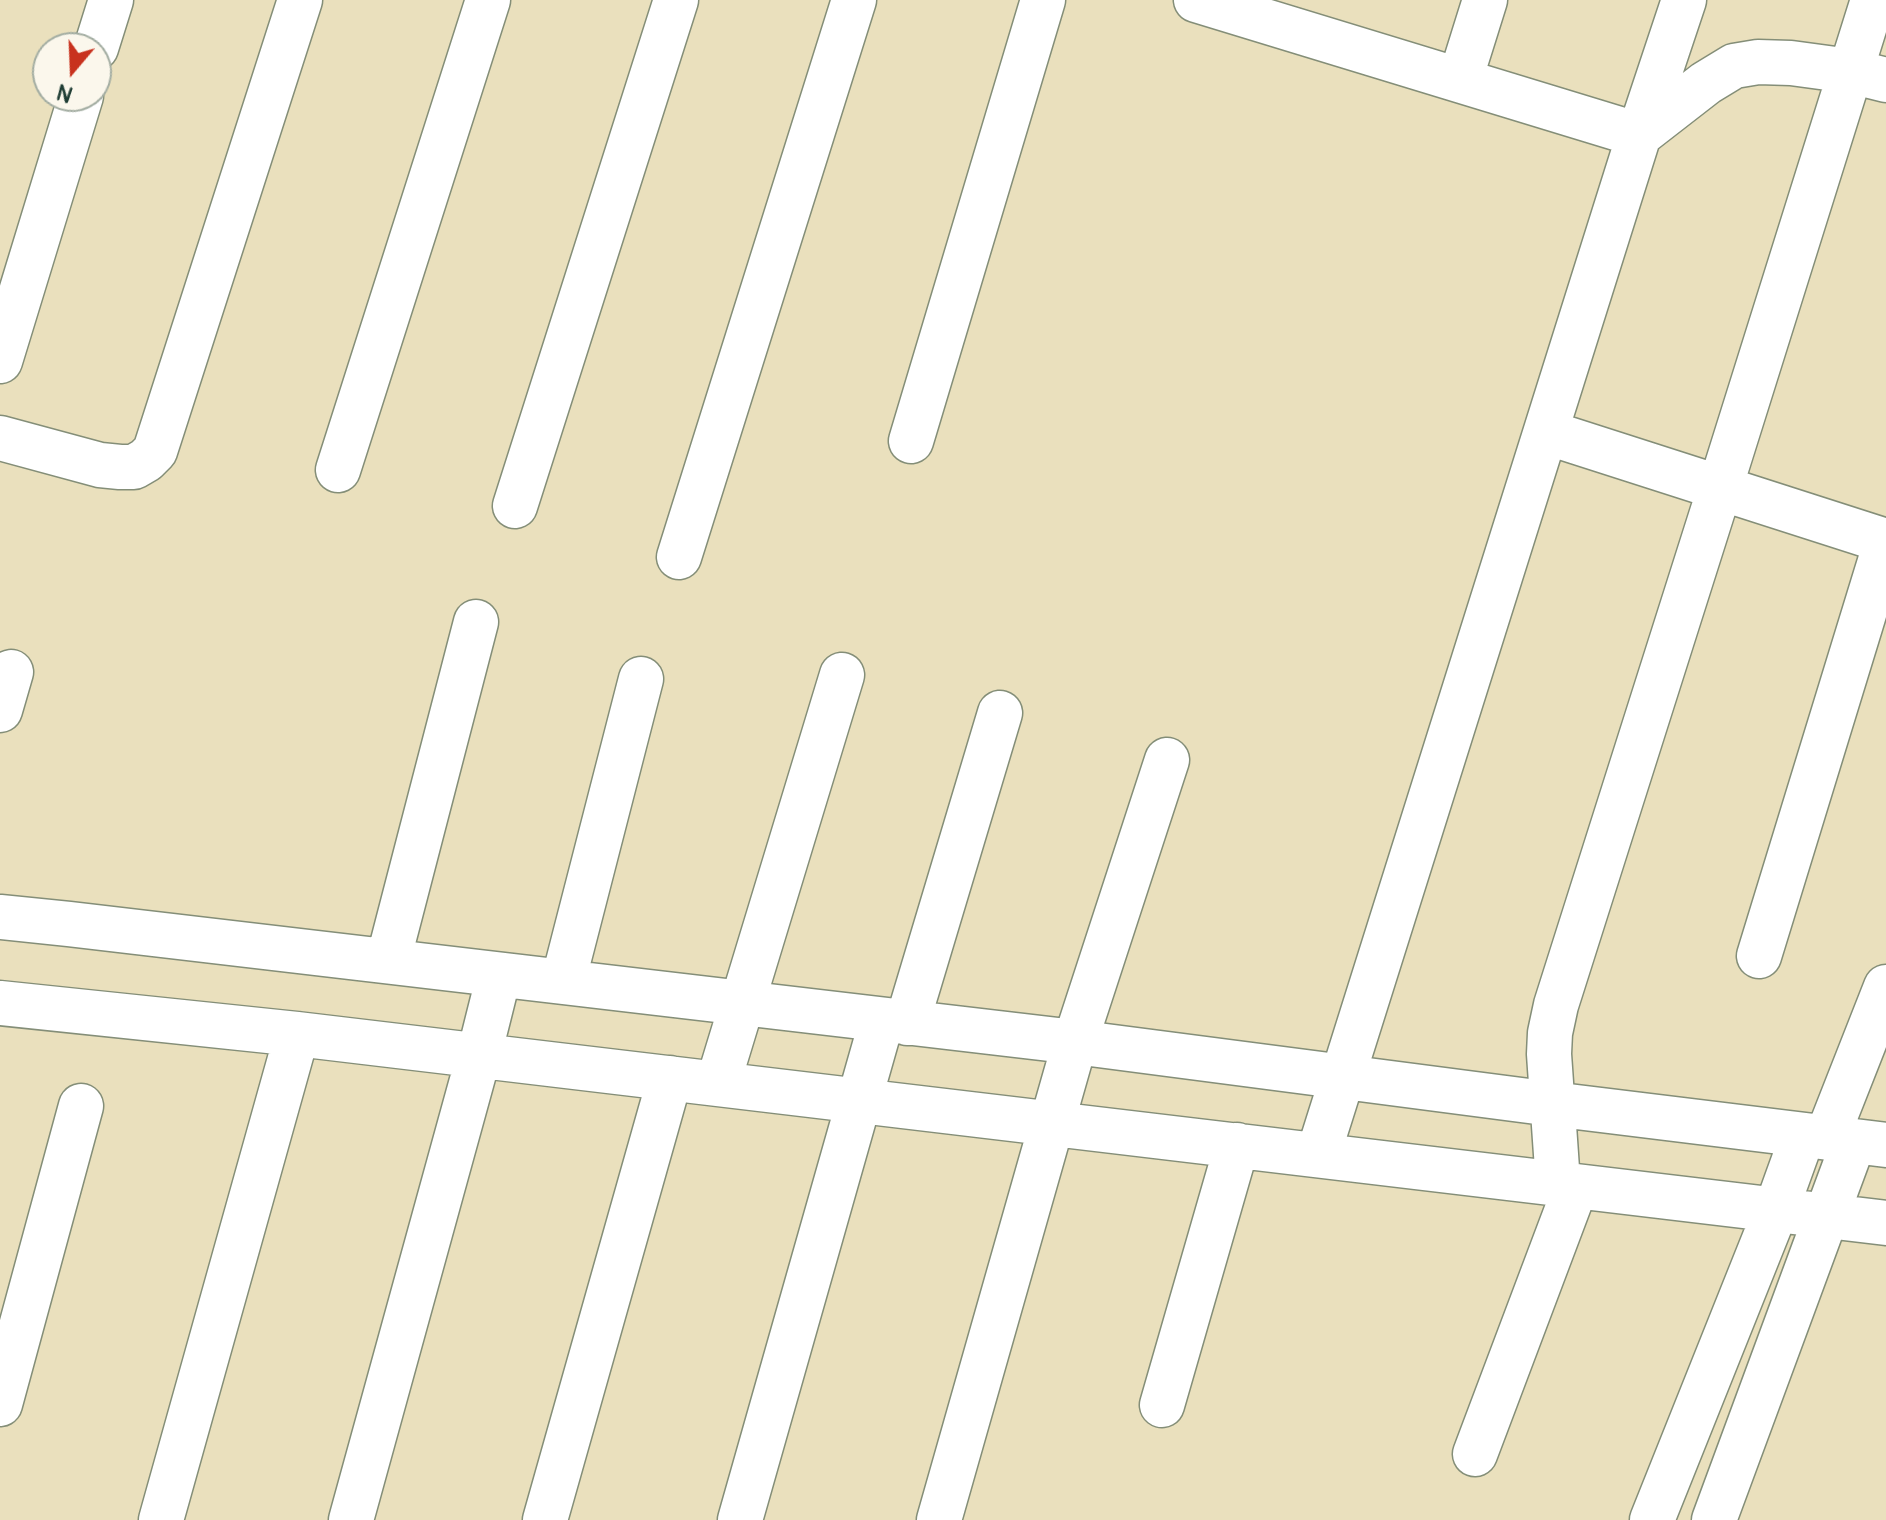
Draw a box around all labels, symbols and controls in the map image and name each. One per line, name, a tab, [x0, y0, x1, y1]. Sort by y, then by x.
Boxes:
north arrow	[32, 32, 112, 112]
text: N	[53, 77, 76, 108]

